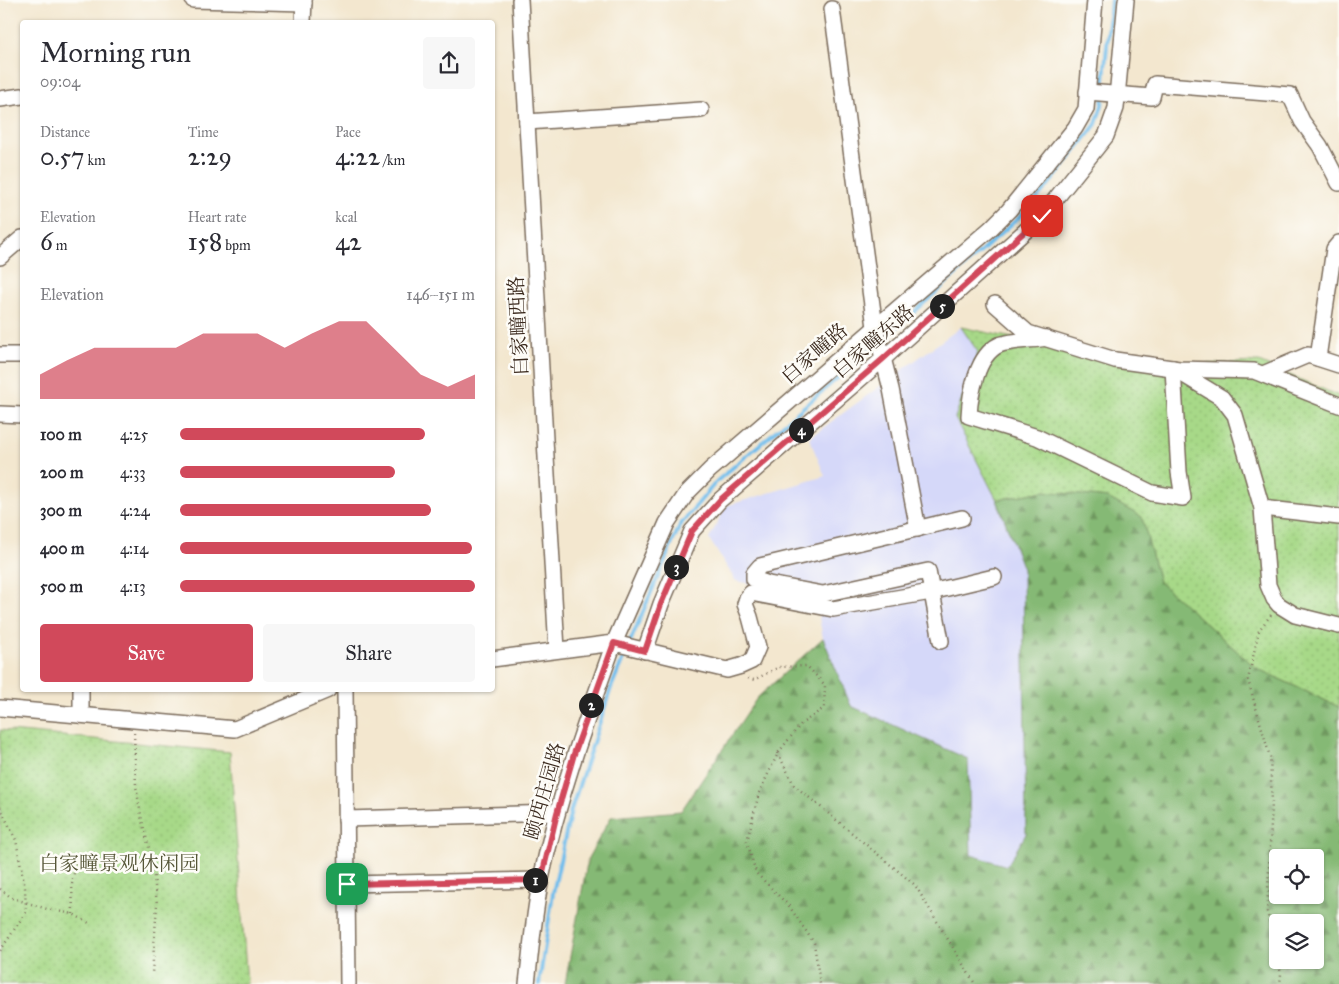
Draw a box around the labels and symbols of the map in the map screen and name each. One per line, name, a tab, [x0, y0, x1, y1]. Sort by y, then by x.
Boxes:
pin	[1021, 195, 1063, 237]
street label: 白家疃西路	[503, 275, 533, 377]
pin: 5	[930, 294, 954, 318]
street label: 白家疃东路	[827, 299, 919, 383]
street label: 白家疃路	[776, 318, 852, 388]
pin: 4	[788, 418, 814, 442]
pin: 3	[664, 554, 688, 580]
pin: 2	[578, 692, 604, 718]
street label: 颐西庄园路	[519, 740, 569, 842]
park label: 白家疃景观休闲园	[39, 851, 199, 875]
pin	[326, 863, 368, 905]
pin: 1	[522, 868, 548, 892]

